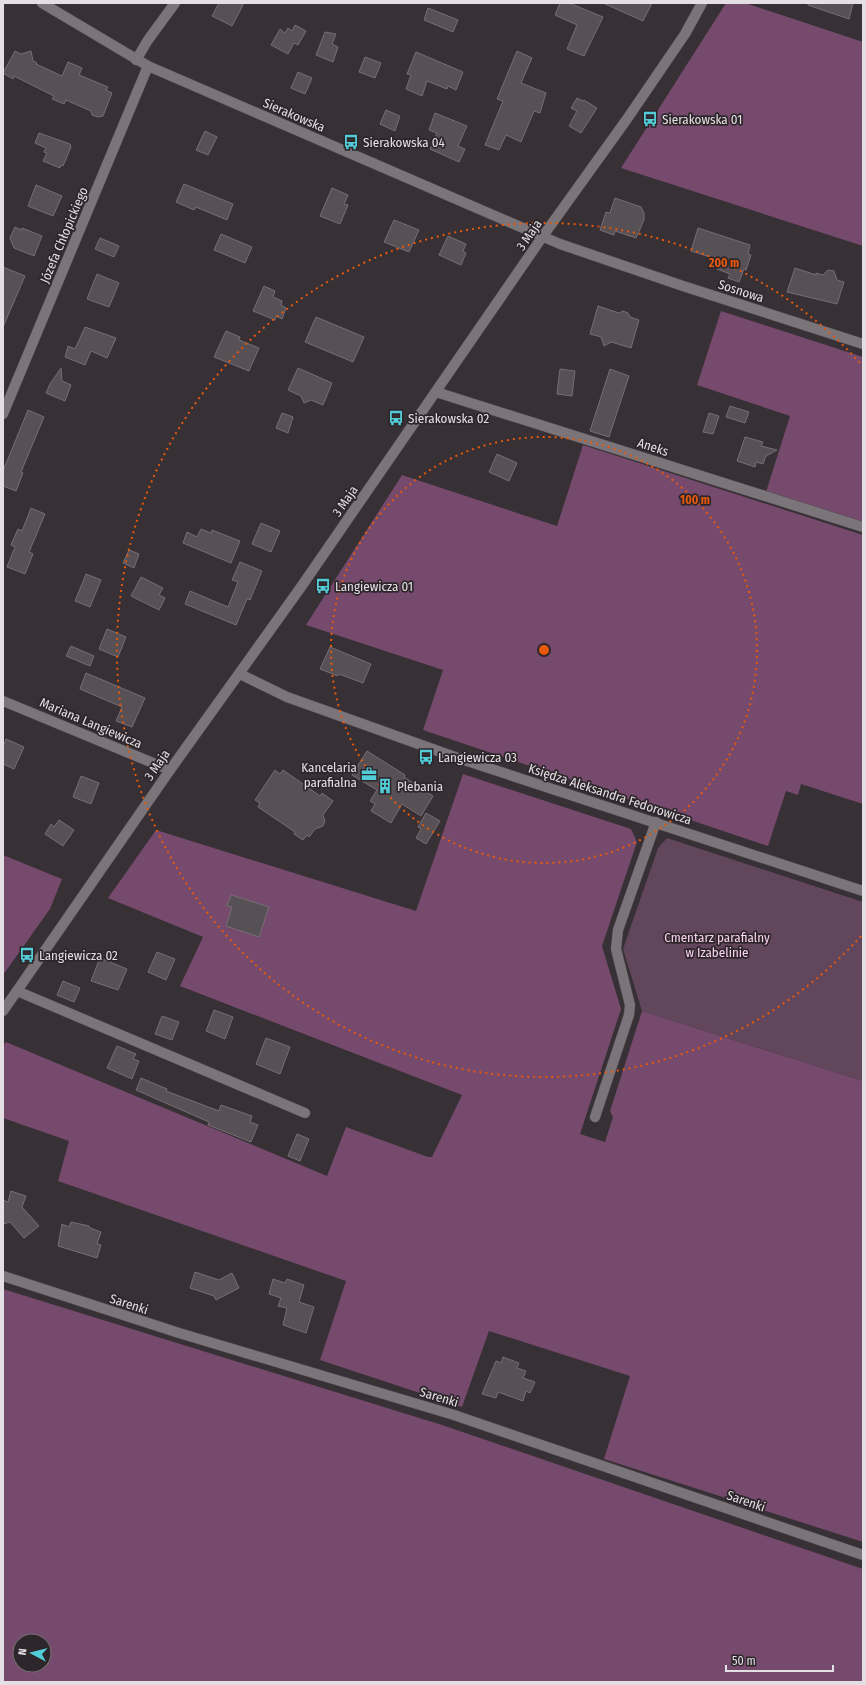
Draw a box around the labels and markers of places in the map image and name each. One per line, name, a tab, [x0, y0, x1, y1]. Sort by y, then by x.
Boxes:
bus stop icon: Sierakowska 01	[641, 110, 659, 128]
place label: Sierakowska 01	[662, 112, 742, 127]
bus stop icon: Sierakowska 04	[342, 133, 360, 151]
place label: Sierakowska 04	[363, 135, 445, 150]
bus stop icon: Sierakowska 02	[387, 409, 405, 427]
place label: Sierakowska 02	[408, 411, 489, 426]
bus stop icon: Langiewicza 01	[314, 577, 332, 595]
place label: Langiewicza 01	[335, 579, 413, 594]
centre of rings	[537, 643, 551, 657]
bus stop icon: Langiewicza 03	[417, 748, 435, 766]
place label: Langiewicza 03	[438, 750, 517, 765]
place label: Kancelaria parafialna	[301, 760, 357, 790]
office icon: Kancelaria parafialna	[360, 765, 378, 783]
building icon: Plebania	[376, 777, 394, 795]
place label: Plebania	[397, 779, 443, 794]
bus stop icon: Langiewicza 02	[18, 946, 36, 964]
place label: Langiewicza 02	[39, 948, 118, 963]

